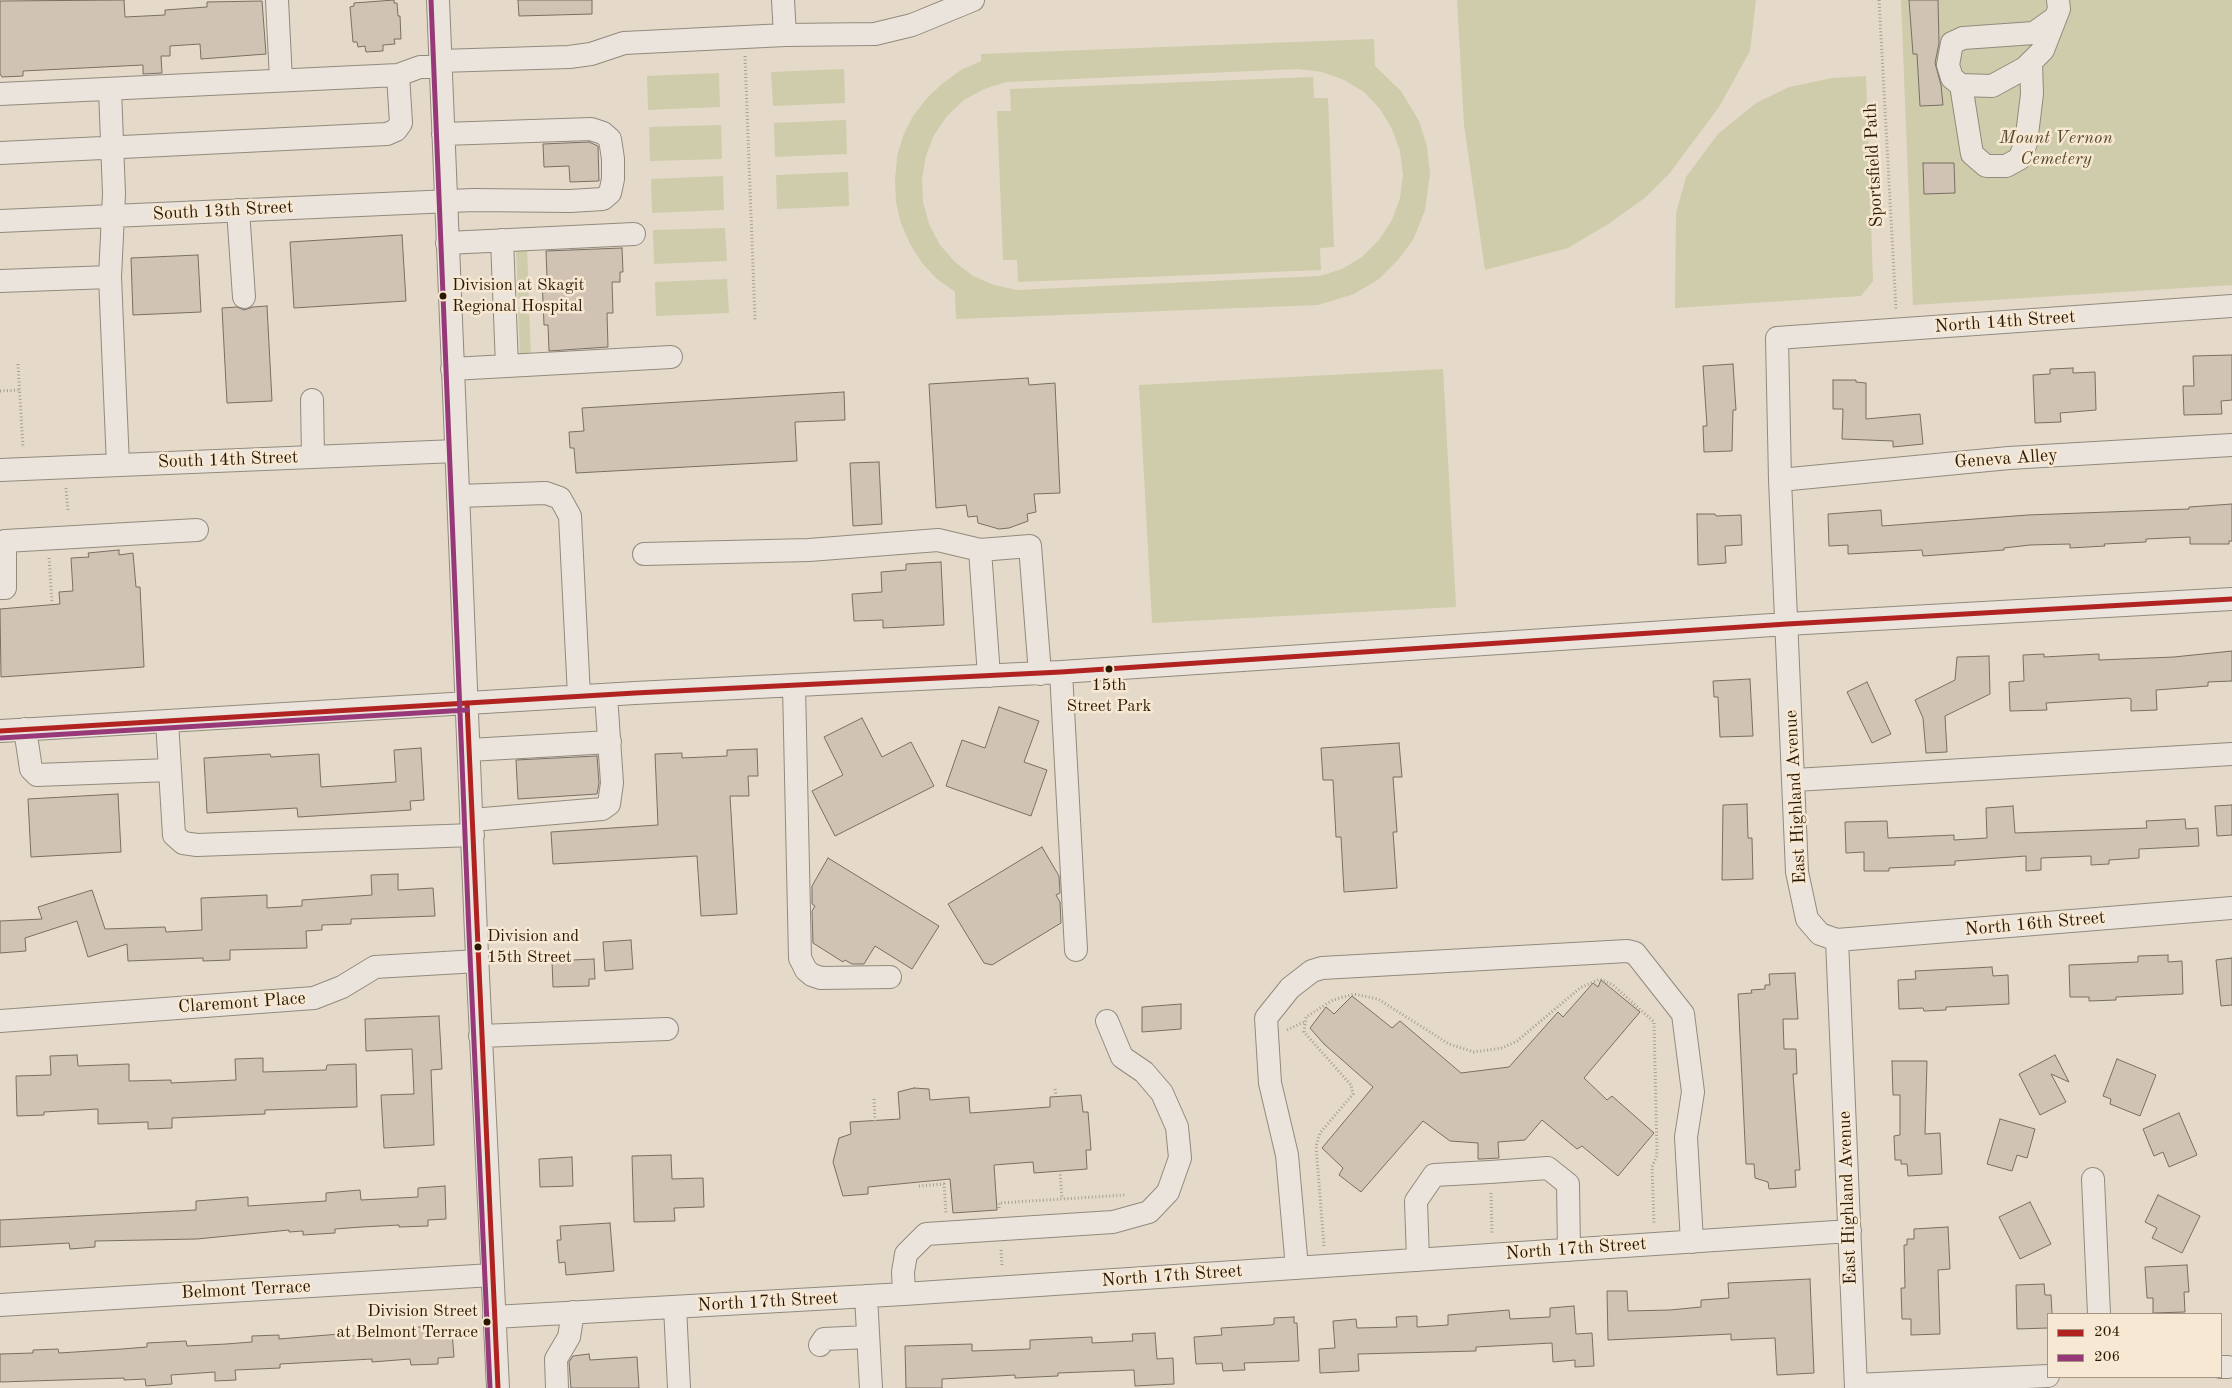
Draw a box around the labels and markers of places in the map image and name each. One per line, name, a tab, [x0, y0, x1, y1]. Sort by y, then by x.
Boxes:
place label: Division at Skagit Regional Hospital	[452, 276, 584, 316]
marker: Division at Skagit Regional Hospital	[438, 291, 448, 301]
marker: 15th Street Park	[1104, 664, 1114, 674]
place label: 15th Street Park	[1067, 676, 1151, 716]
place label: Division and 15th Street	[487, 927, 579, 967]
marker: Division and 15th Street	[473, 942, 483, 952]
place label: Division Street at Belmont Terrace	[337, 1302, 478, 1342]
marker: Division Street at Belmont Terrace	[482, 1317, 492, 1327]

